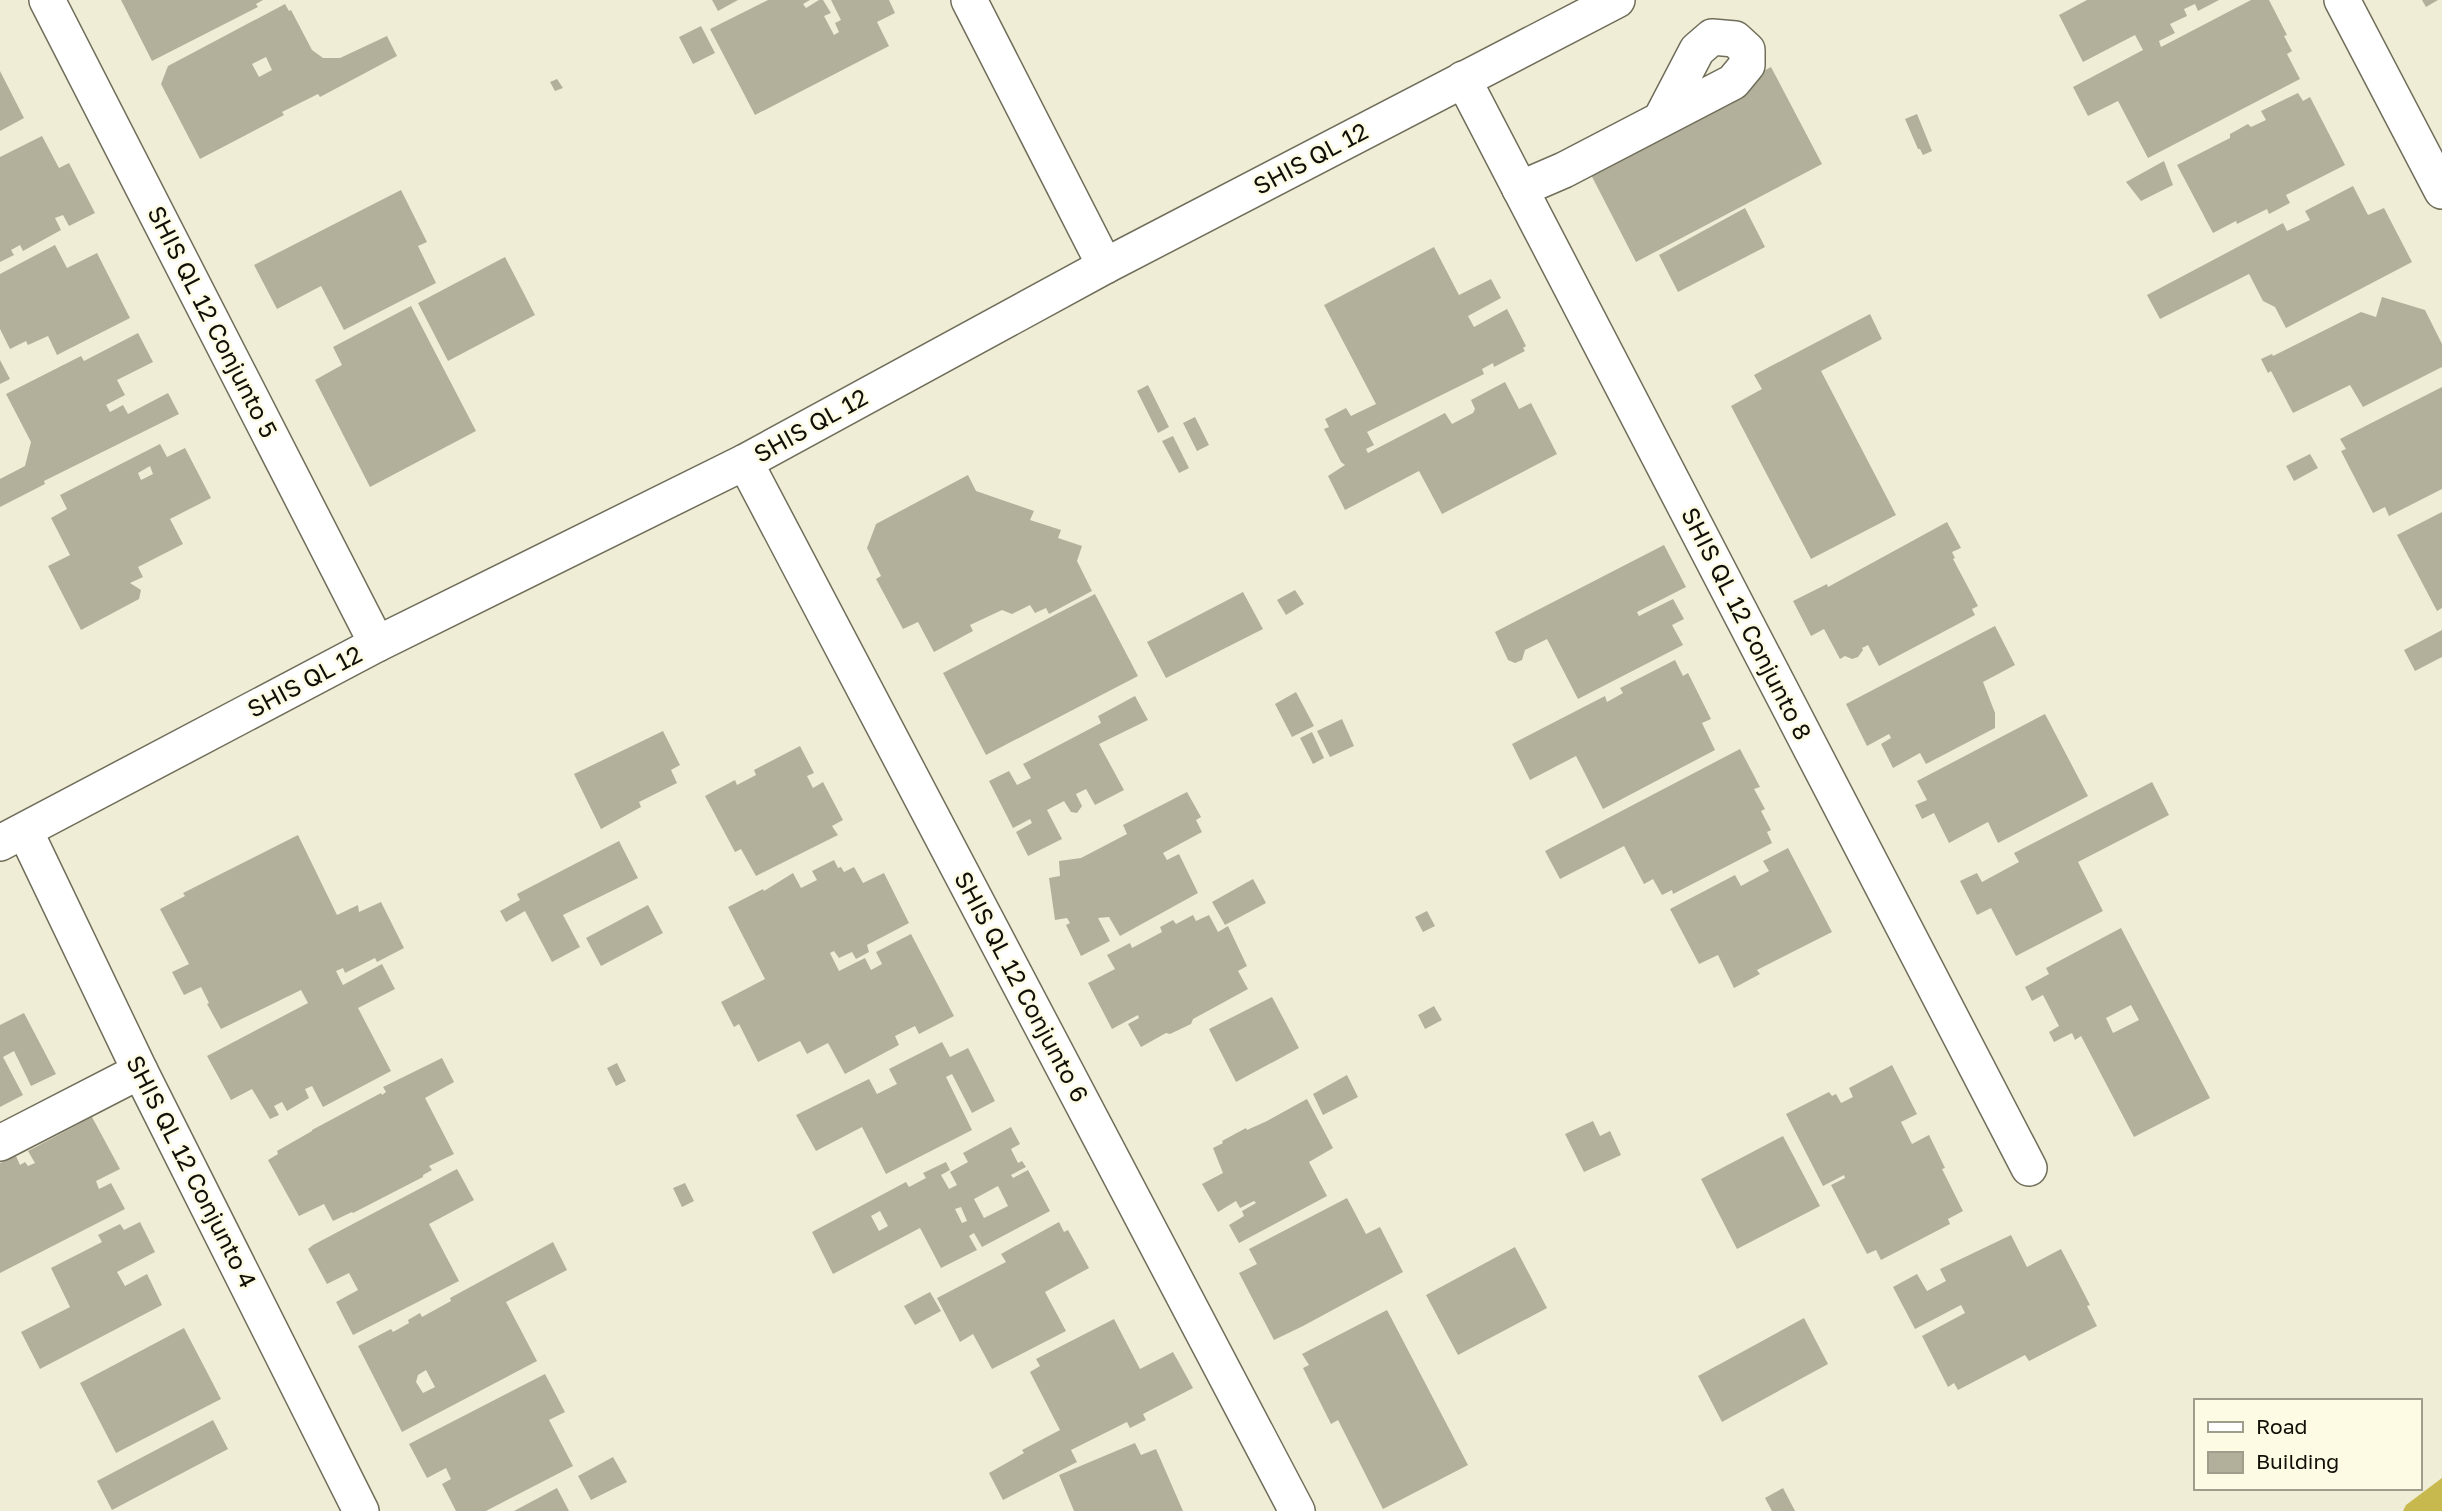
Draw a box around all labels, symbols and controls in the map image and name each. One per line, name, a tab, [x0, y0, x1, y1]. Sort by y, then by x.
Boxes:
street label: SHIS QL 12	[1248, 115, 1373, 200]
street label: SHIS QL 12 Conjunto 5	[142, 201, 284, 442]
street label: SHIS QL 12	[748, 382, 872, 468]
street label: SHIS QL 12 Conjunto 8	[1676, 502, 1819, 744]
street label: SHIS QL 12	[242, 638, 367, 723]
street label: SHIS QL 12 Conjunto 6	[949, 866, 1095, 1107]
street label: SHIS QL 12 Conjunto 4	[121, 1050, 264, 1292]
legend	[2194, 1399, 2421, 1490]
text: Road	[2256, 1413, 2307, 1439]
text: Building	[2256, 1448, 2339, 1474]

